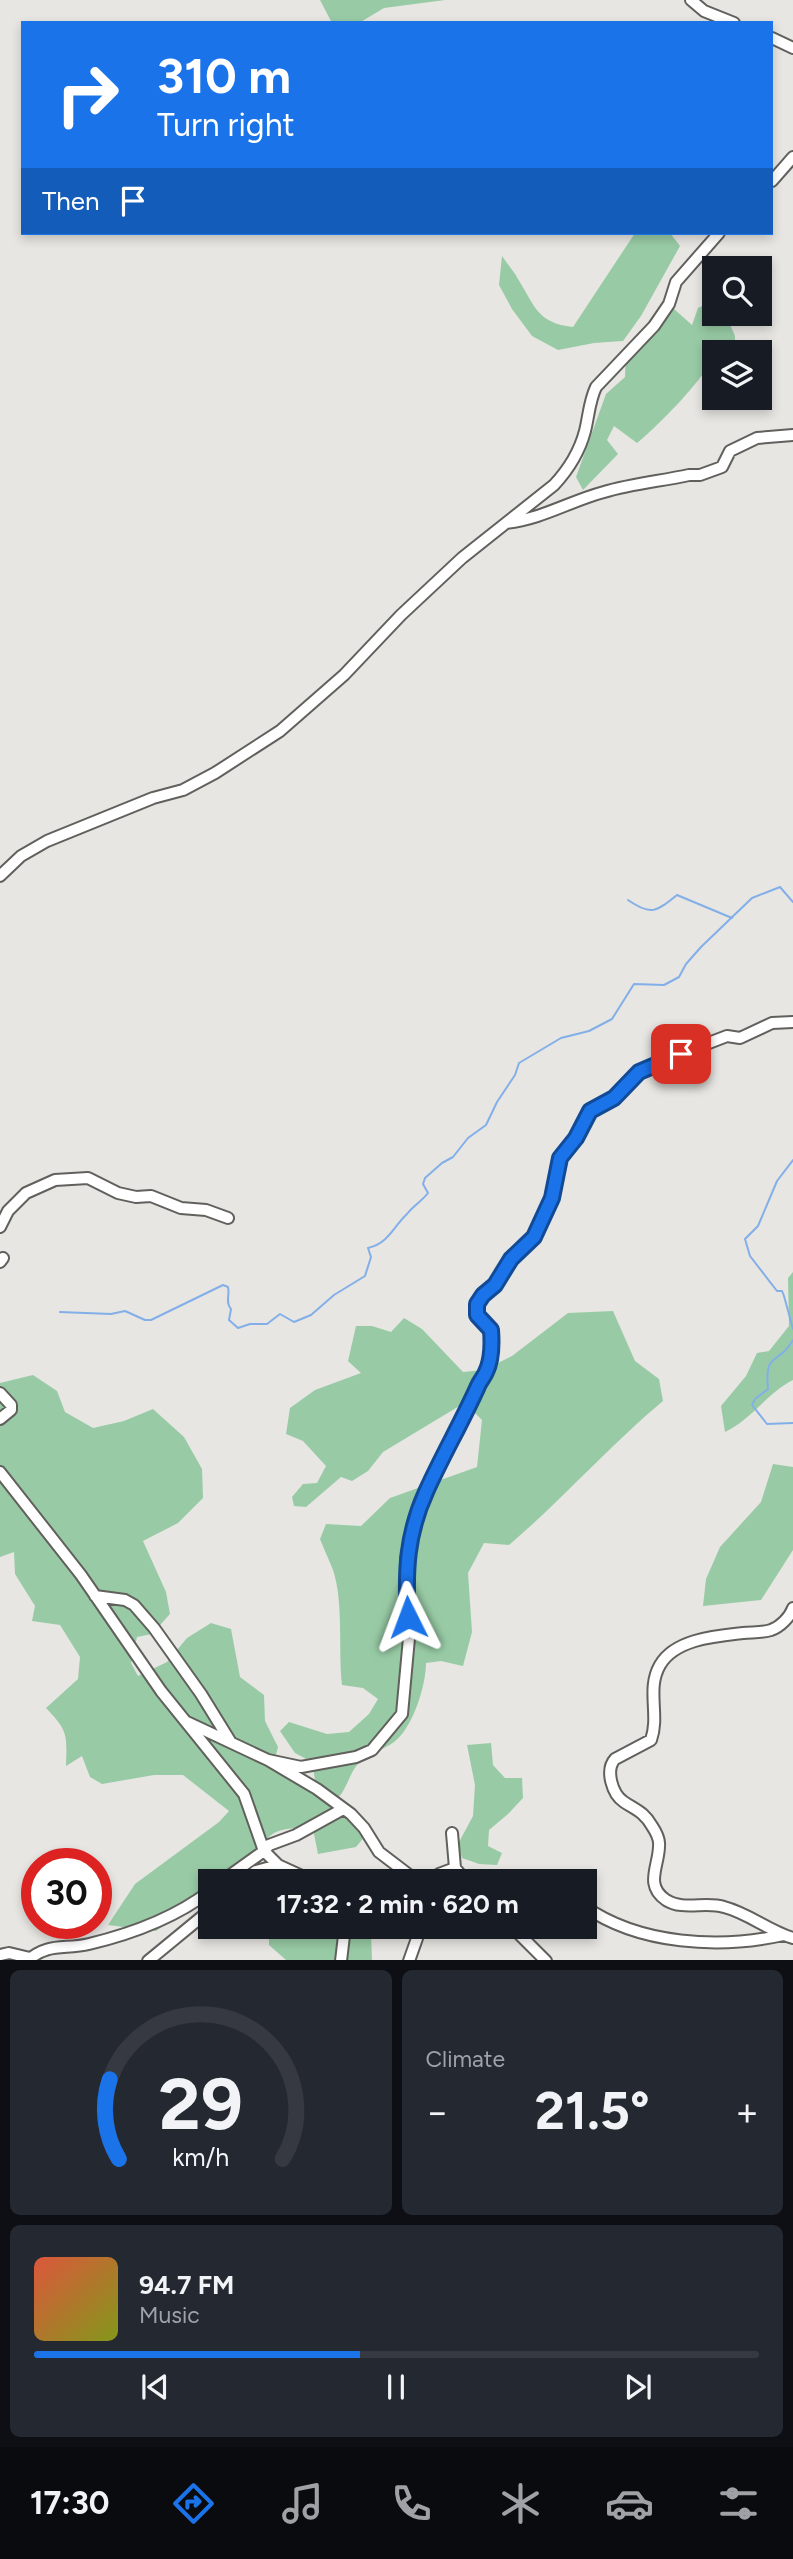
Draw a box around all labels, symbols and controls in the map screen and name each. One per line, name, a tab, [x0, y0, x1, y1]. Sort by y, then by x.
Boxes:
text: 310 m	[157, 46, 291, 105]
icon: right	[42, 49, 133, 140]
text: Turn right	[157, 106, 295, 144]
icon: arrive	[114, 182, 152, 220]
text: Then	[42, 185, 100, 217]
map controls	[702, 256, 772, 410]
button: search	[702, 256, 772, 326]
button: layers	[702, 340, 772, 410]
pin	[651, 1024, 711, 1084]
icon: arrive	[662, 1035, 700, 1073]
position arrow	[371, 1580, 445, 1654]
speed limit sign: 30	[21, 1848, 112, 1939]
text: 17:32 · 2 min · 620 m	[276, 1888, 519, 1920]
text: Climate	[426, 2045, 505, 2073]
text: 29	[159, 2060, 243, 2147]
text: 21.5°	[535, 2080, 650, 2142]
text: −	[426, 2089, 449, 2135]
text: +	[735, 2089, 759, 2135]
text: km/h	[172, 2141, 229, 2171]
text: 94.7 FM	[139, 2269, 234, 2301]
text: Music	[139, 2301, 200, 2329]
icon: previous	[136, 2368, 174, 2406]
icon: pause	[377, 2368, 415, 2406]
icon: next	[619, 2368, 657, 2406]
icon: directions	[169, 2479, 218, 2528]
icon: music	[278, 2479, 327, 2528]
icon: phone	[387, 2479, 436, 2528]
icon: climate	[496, 2479, 545, 2528]
icon: car	[605, 2479, 654, 2528]
icon: filters	[714, 2479, 763, 2528]
text: 17:30	[30, 2484, 109, 2522]

